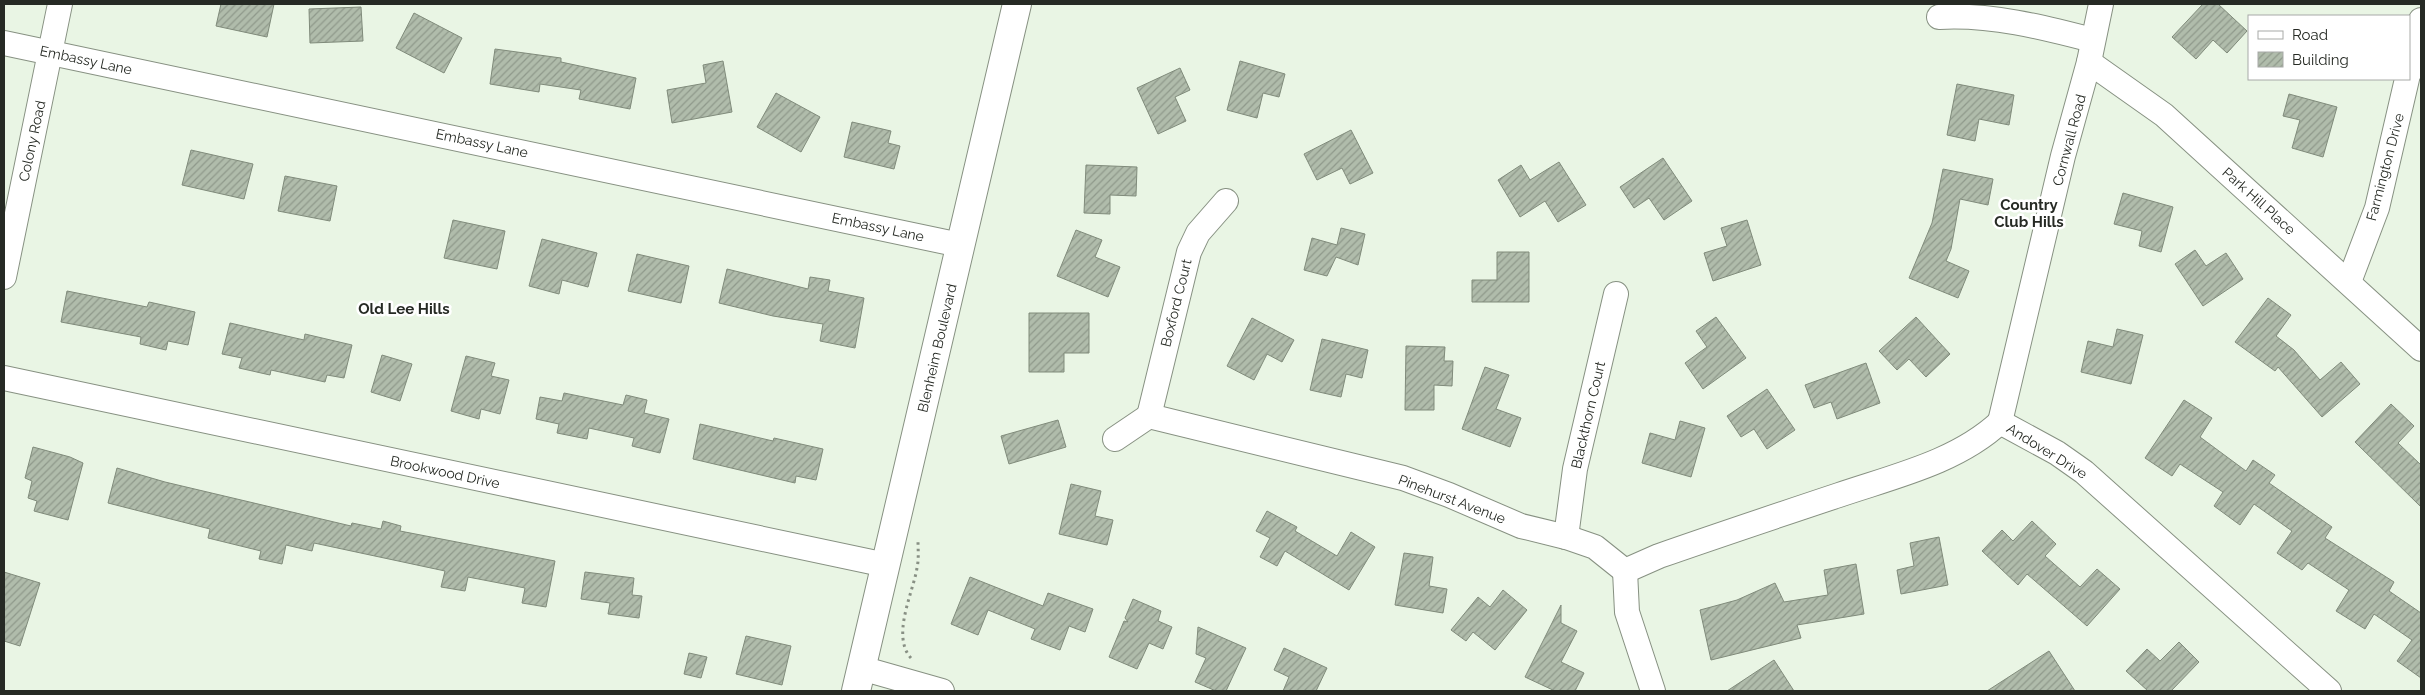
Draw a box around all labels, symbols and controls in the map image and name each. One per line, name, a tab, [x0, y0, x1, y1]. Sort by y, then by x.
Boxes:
legend	[2248, 15, 2410, 80]
text: Road	[2292, 26, 2328, 44]
street label: Embassy Lane	[38, 42, 134, 78]
text: Building	[2292, 51, 2349, 69]
street label: Cornwall Road	[2049, 93, 2089, 187]
street label: Colony Road	[16, 99, 48, 183]
street label: Farmington Drive	[2363, 111, 2407, 223]
street label: Embassy Lane	[434, 125, 530, 161]
street label: Park Hill Place	[2219, 164, 2299, 238]
district label: Country Club Hills	[1994, 196, 2064, 231]
street label: Embassy Lane	[830, 209, 926, 245]
street label: Boxford Court	[1157, 257, 1195, 349]
street label: Blenheim Boulevard	[914, 282, 960, 414]
district label: Old Lee Hills	[358, 300, 450, 318]
street label: Blackthorn Court	[1568, 360, 1608, 470]
street label: Andover Drive	[2004, 420, 2090, 482]
street label: Brookwood Drive	[389, 453, 501, 491]
street label: Pinehurst Avenue	[1396, 471, 1508, 527]

